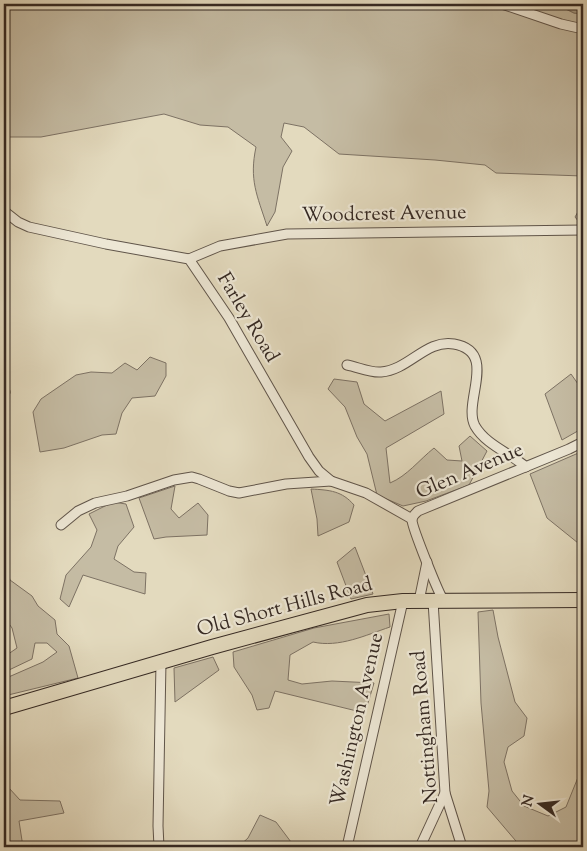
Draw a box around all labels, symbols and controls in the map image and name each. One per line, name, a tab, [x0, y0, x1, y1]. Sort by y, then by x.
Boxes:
street label: Woodcrest Avenue	[301, 199, 467, 231]
street label: Farley Road	[209, 267, 285, 369]
street label: Glen Avenue	[412, 436, 528, 508]
street label: Old Short Hills Road	[194, 571, 376, 645]
street label: Washington Avenue	[324, 630, 392, 810]
street label: Nottingham Road	[405, 649, 447, 805]
north arrow	[514, 778, 564, 828]
text: N	[518, 793, 540, 809]

